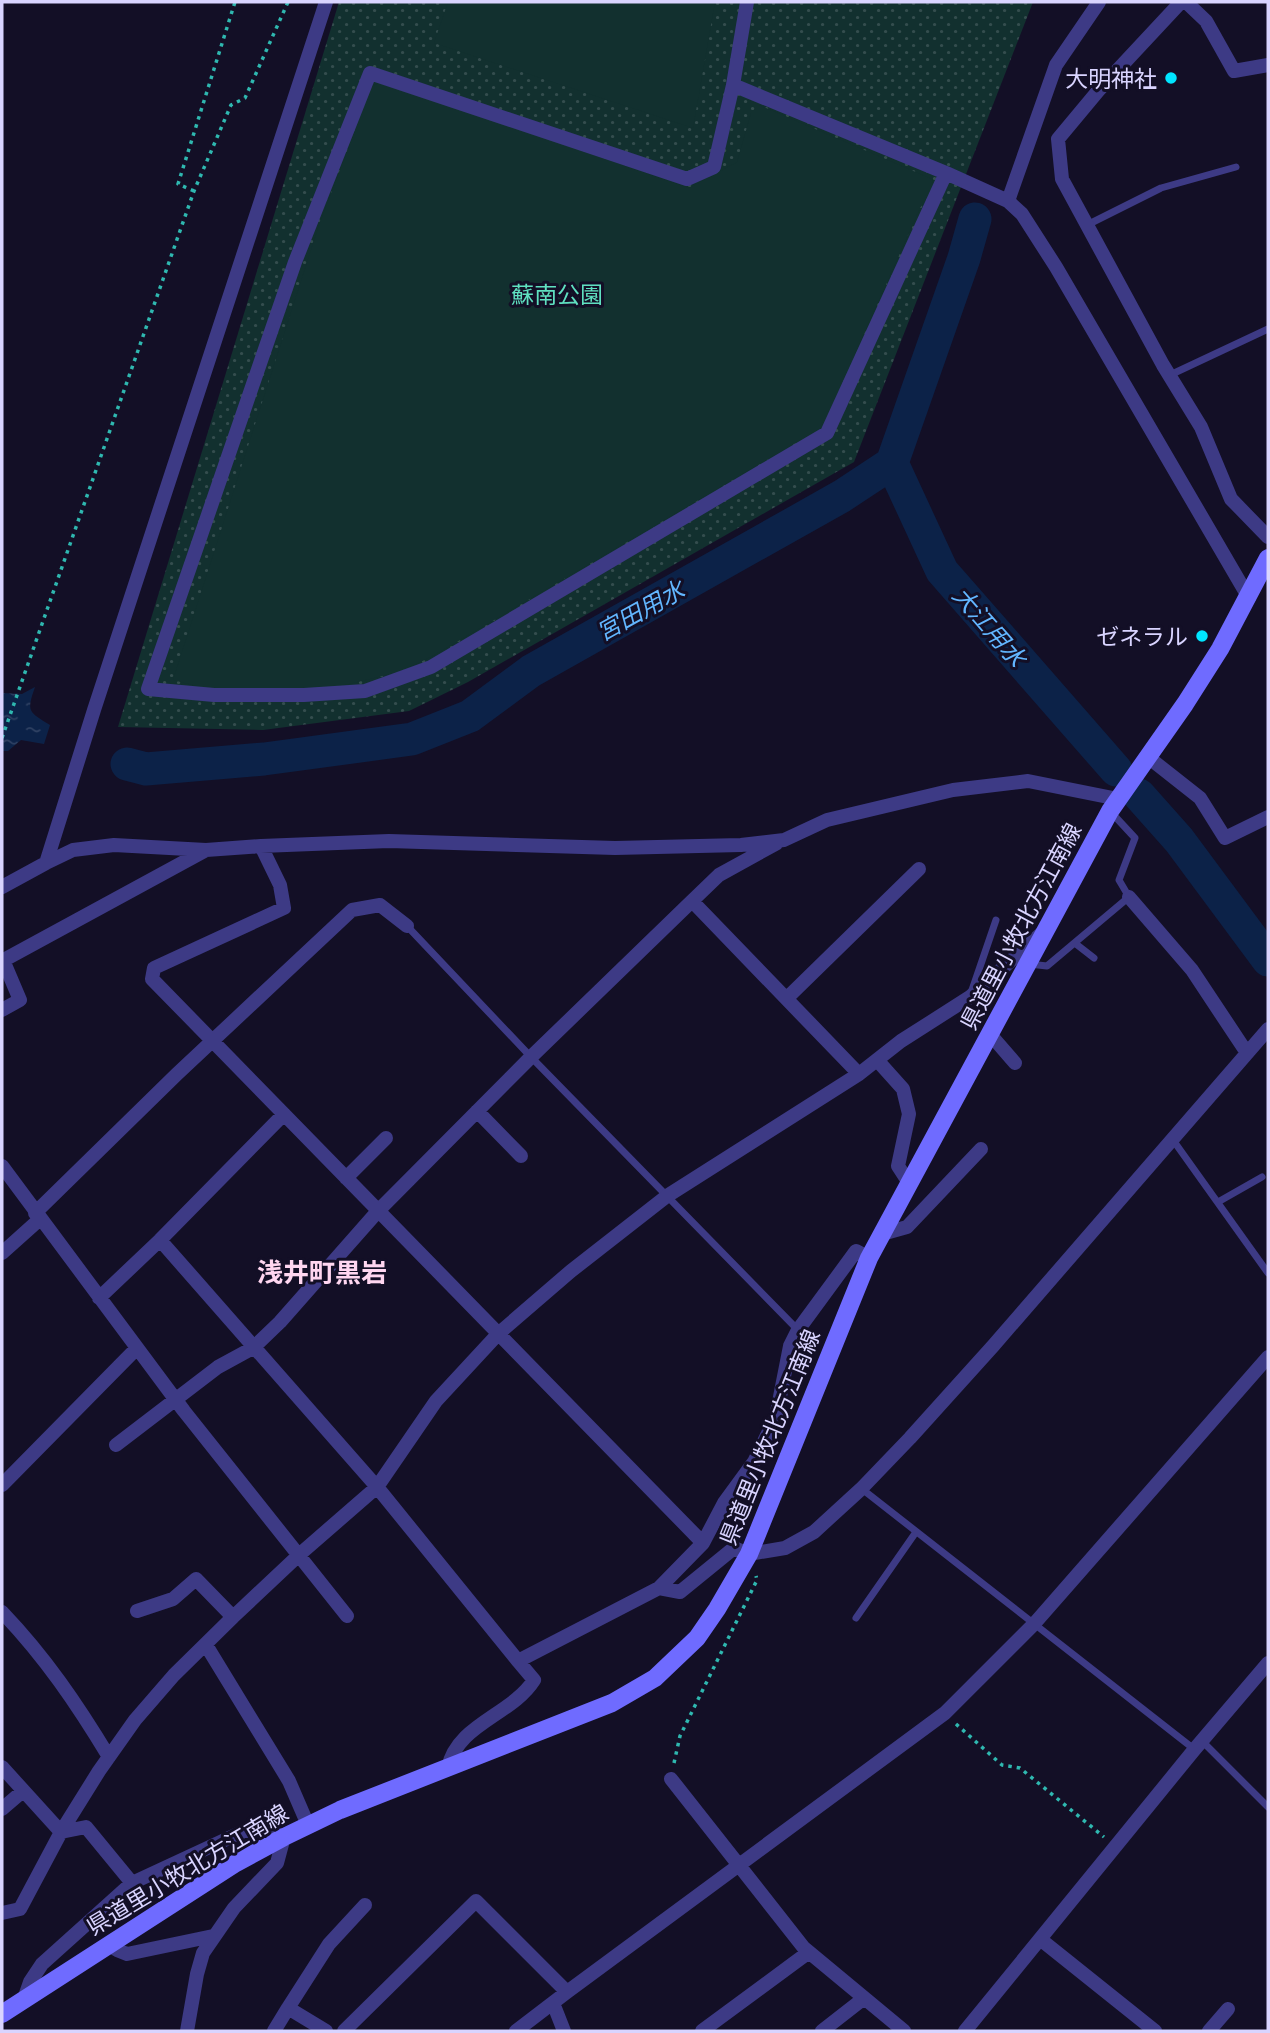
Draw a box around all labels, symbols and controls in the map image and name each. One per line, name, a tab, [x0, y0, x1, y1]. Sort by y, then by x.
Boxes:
place label: 大明神社	[1065, 62, 1157, 94]
marker: 大明神社	[1163, 70, 1179, 86]
park label: 蘇南公園	[511, 278, 603, 310]
water label: 宮田用水	[590, 571, 693, 648]
water label: 大江用水	[946, 579, 1036, 675]
place label: ゼネラル	[1096, 620, 1188, 652]
marker: ゼネラル	[1194, 628, 1210, 644]
street label: 県道里小牧北方江南線	[952, 817, 1088, 1035]
district label: 浅井町黒岩	[257, 1254, 387, 1290]
street label: 県道里小牧北方江南線	[711, 1324, 827, 1550]
street label: 県道里小牧北方江南線	[80, 1796, 294, 1942]

